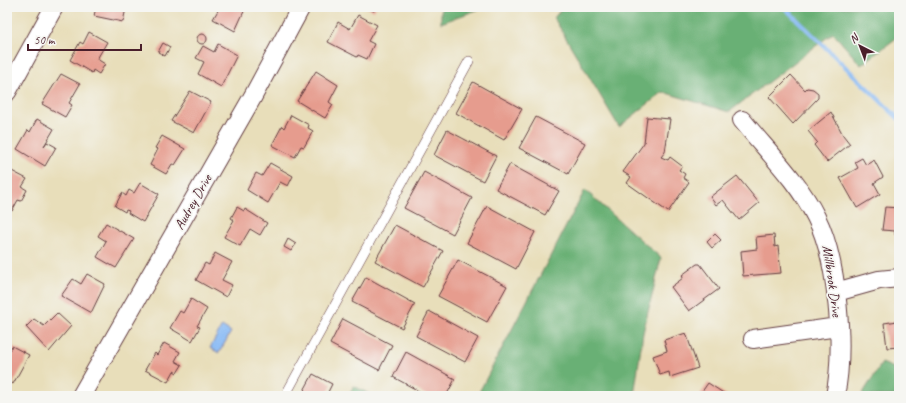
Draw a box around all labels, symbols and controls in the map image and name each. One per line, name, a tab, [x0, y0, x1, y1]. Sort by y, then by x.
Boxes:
scale bar	[28, 26, 141, 52]
north arrow	[840, 26, 880, 66]
text: N	[846, 30, 862, 46]
text: 50 m	[34, 32, 56, 48]
street label: Audrey Drive	[171, 170, 216, 232]
street label: Millbrook Drive	[819, 244, 846, 319]

